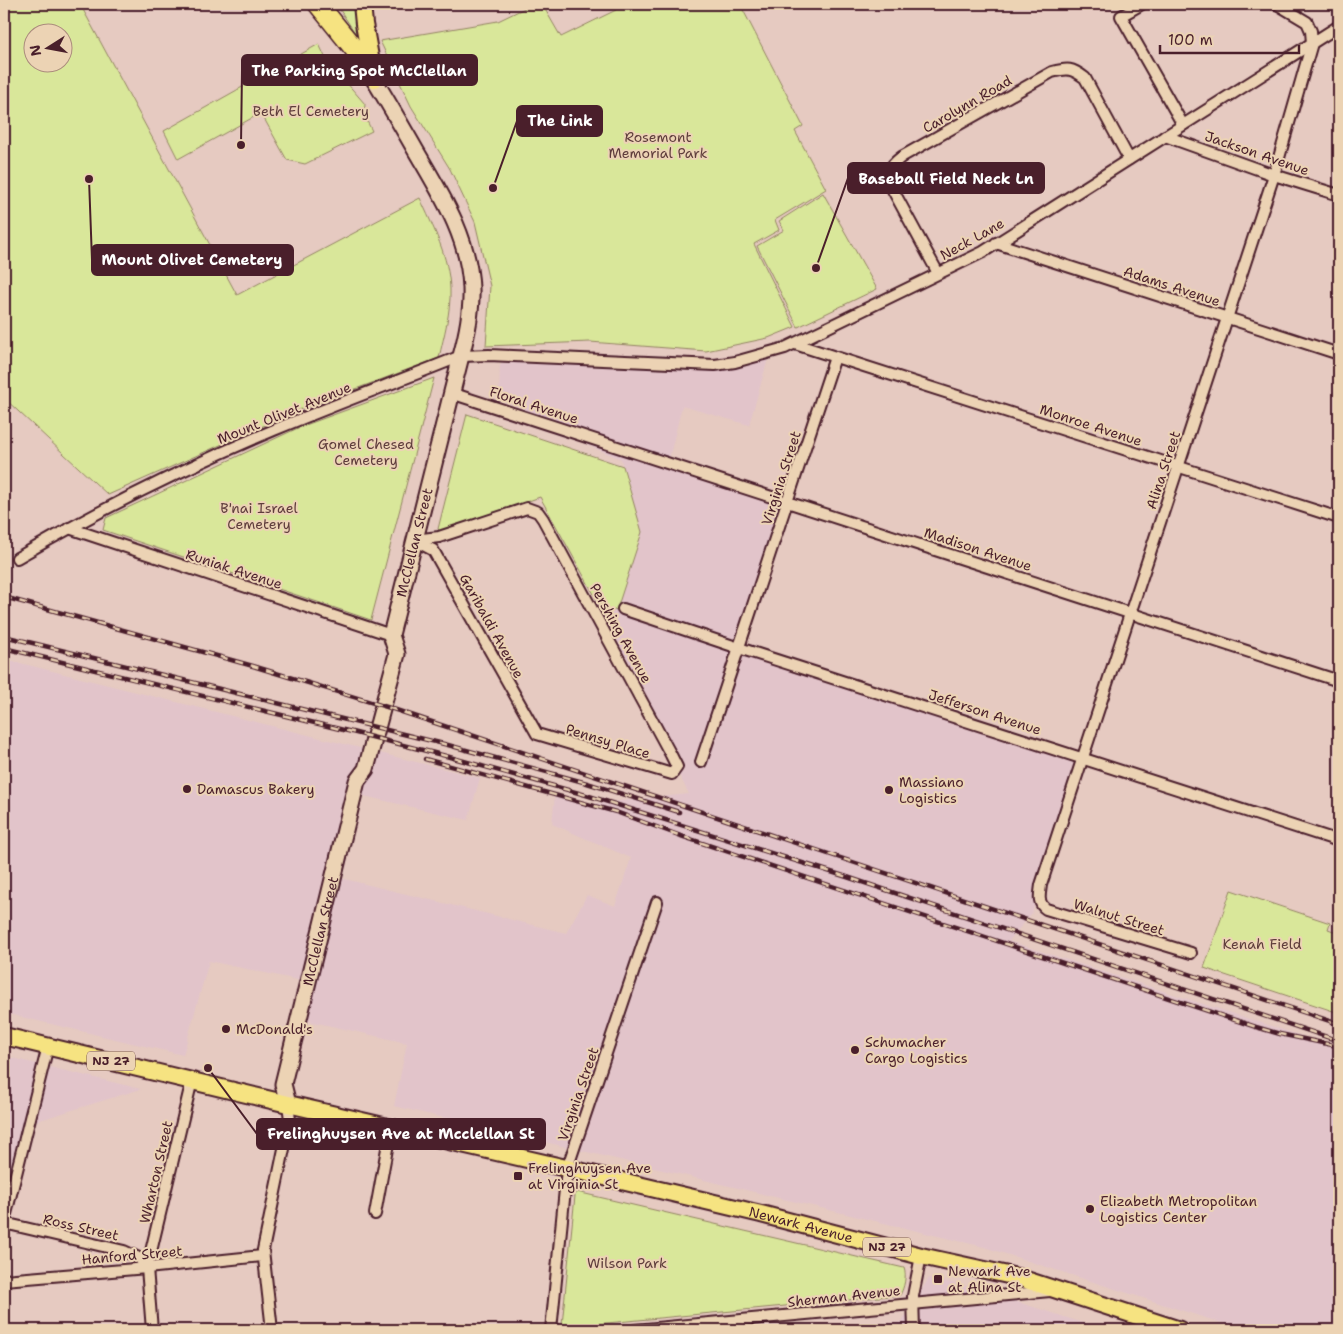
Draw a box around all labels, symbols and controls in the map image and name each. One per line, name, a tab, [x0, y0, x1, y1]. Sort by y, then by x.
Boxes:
north arrow	[22, 22, 72, 72]
scale bar	[1160, 22, 1299, 54]
text: 100 m	[1168, 30, 1213, 50]
text: N	[25, 43, 45, 58]
callout: The Parking Spot McClellan	[242, 55, 477, 85]
text: The Parking Spot McClellan	[251, 61, 467, 81]
street label: Carolynn Road	[919, 71, 1015, 137]
park label: Beth El Cemetery	[253, 102, 369, 120]
callout: The Link	[517, 106, 602, 136]
text: The Link	[527, 111, 593, 131]
street label: Jackson Avenue	[1202, 127, 1312, 179]
park label: Rosemont Memorial Park	[608, 128, 708, 162]
callout: Baseball Field Neck Ln	[848, 163, 1044, 193]
text: Baseball Field Neck Ln	[858, 169, 1034, 189]
street label: Neck Lane	[937, 214, 1007, 264]
callout: Mount Olivet Cemetery	[92, 245, 293, 275]
text: Mount Olivet Cemetery	[102, 250, 283, 270]
street label: Adams Avenue	[1121, 262, 1223, 310]
street label: Mount Olivet Avenue	[214, 378, 354, 448]
street label: Floral Avenue	[487, 382, 581, 428]
street label: Monroe Avenue	[1038, 400, 1145, 450]
street label: Virginia Street	[757, 429, 805, 527]
street label: Alina Street	[1142, 429, 1184, 511]
park label: Gomel Chesed Cemetery	[318, 435, 414, 469]
street label: McClellan Street	[392, 486, 437, 599]
park label: B'nai Israel Cemetery	[220, 499, 298, 533]
street label: Madison Avenue	[922, 523, 1034, 575]
street label: Runiak Avenue	[183, 545, 285, 593]
street label: Garibaldi Avenue	[456, 571, 528, 681]
street label: Pershing Avenue	[586, 580, 656, 686]
street label: Jefferson Avenue	[926, 685, 1044, 739]
street label: Pennsy Place	[563, 720, 653, 762]
place label: Massiano Logistics	[899, 773, 964, 807]
place label: Damascus Bakery	[197, 780, 315, 798]
marker: Damascus Bakery	[181, 783, 193, 795]
marker: Massiano Logistics	[883, 784, 895, 796]
street label: McClellan Street	[298, 874, 342, 988]
street label: Walnut Street	[1071, 895, 1167, 939]
park label: Kenah Field	[1222, 935, 1302, 953]
place label: McDonald's	[236, 1020, 313, 1038]
marker: McDonald's	[220, 1023, 232, 1035]
place label: Schumacher Cargo Logistics	[865, 1033, 968, 1067]
marker: Schumacher Cargo Logistics	[849, 1044, 861, 1056]
street label: Virginia Street	[554, 1045, 602, 1143]
road number: NJ 27	[87, 1052, 135, 1070]
street label: Wharton Street	[135, 1119, 177, 1225]
callout: Frelinghuysen Ave at Mcclellan St	[257, 1119, 545, 1149]
text: Frelinghuysen Ave at Mcclellan St	[267, 1124, 535, 1144]
place label: Frelinghuysen Ave at Virginia St	[528, 1159, 651, 1193]
marker: Frelinghuysen Ave at Virginia St	[512, 1170, 524, 1182]
place label: Elizabeth Metropolitan Logistics Center	[1100, 1192, 1258, 1226]
street label: Newark Avenue	[747, 1202, 855, 1247]
marker: Elizabeth Metropolitan Logistics Center	[1084, 1203, 1096, 1215]
street label: Ross Street	[41, 1210, 121, 1244]
road number: NJ 27	[863, 1238, 911, 1256]
street label: Hanford Street	[81, 1242, 183, 1268]
park label: Wilson Park	[587, 1254, 667, 1272]
place label: Newark Ave at Alina St	[948, 1262, 1031, 1296]
marker: Newark Ave at Alina St	[932, 1273, 944, 1285]
street label: Sherman Avenue	[787, 1281, 901, 1311]

